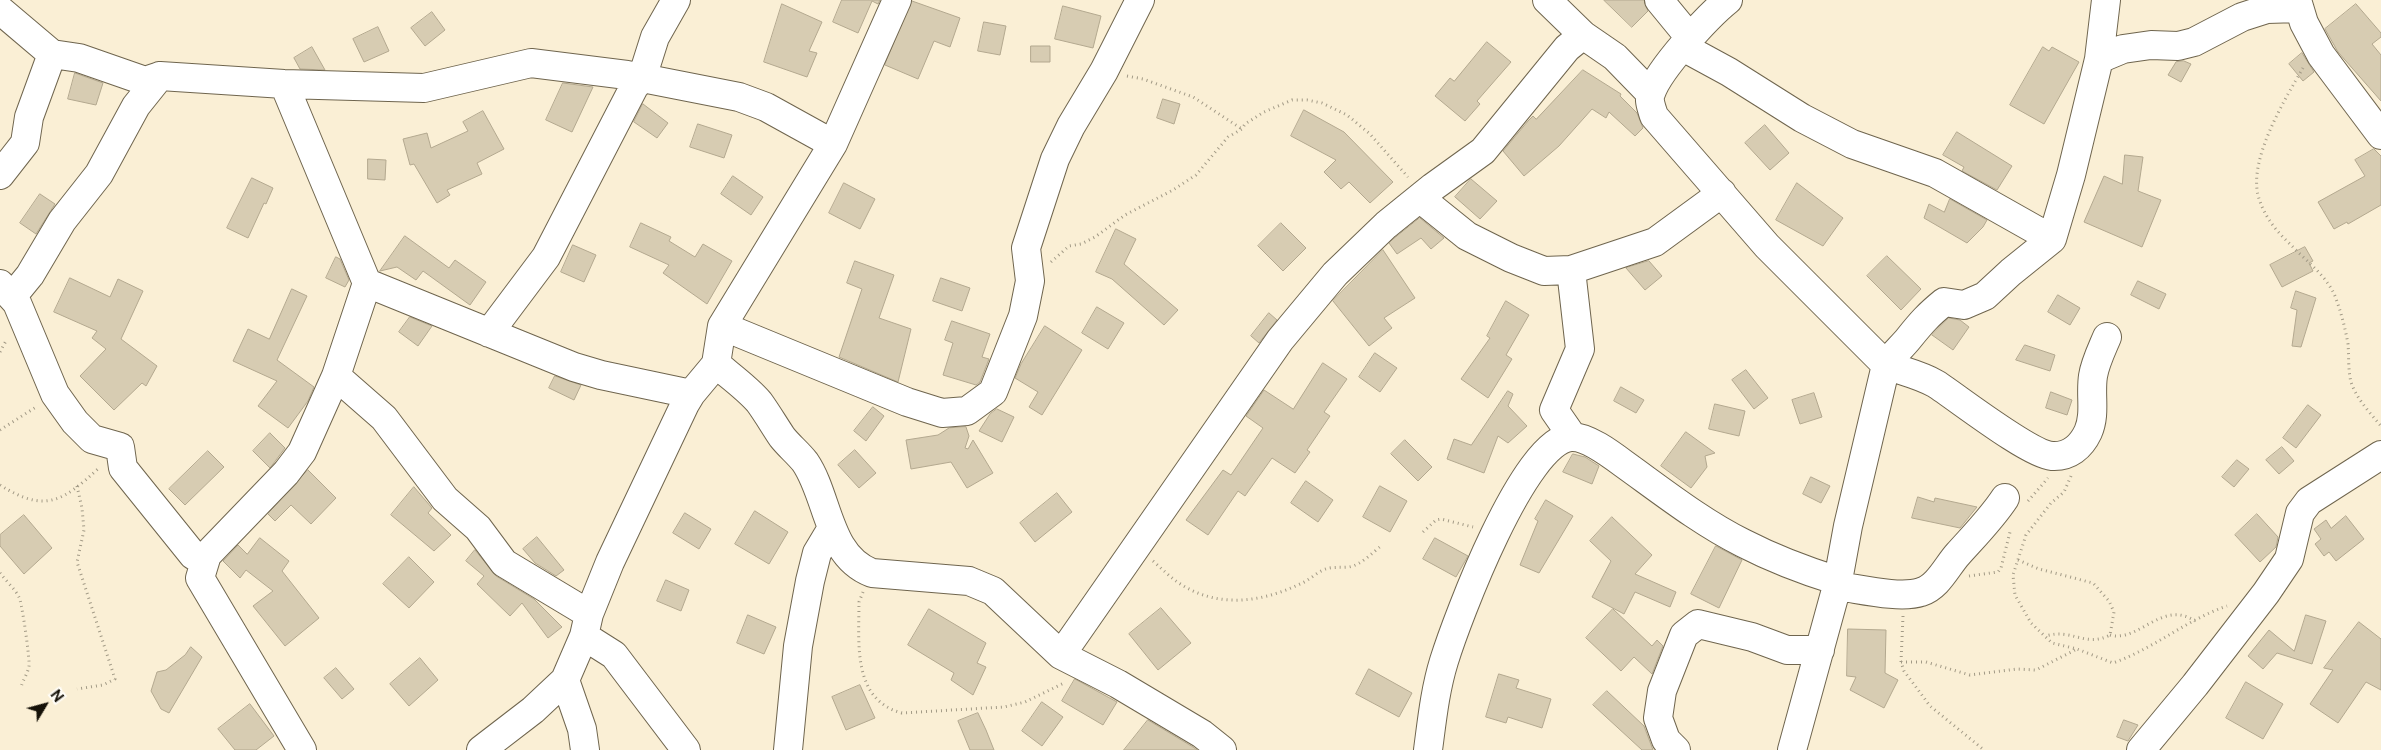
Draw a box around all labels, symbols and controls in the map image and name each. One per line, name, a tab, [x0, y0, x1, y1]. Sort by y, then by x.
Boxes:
north arrow	[20, 680, 70, 730]
text: N	[47, 687, 67, 705]

